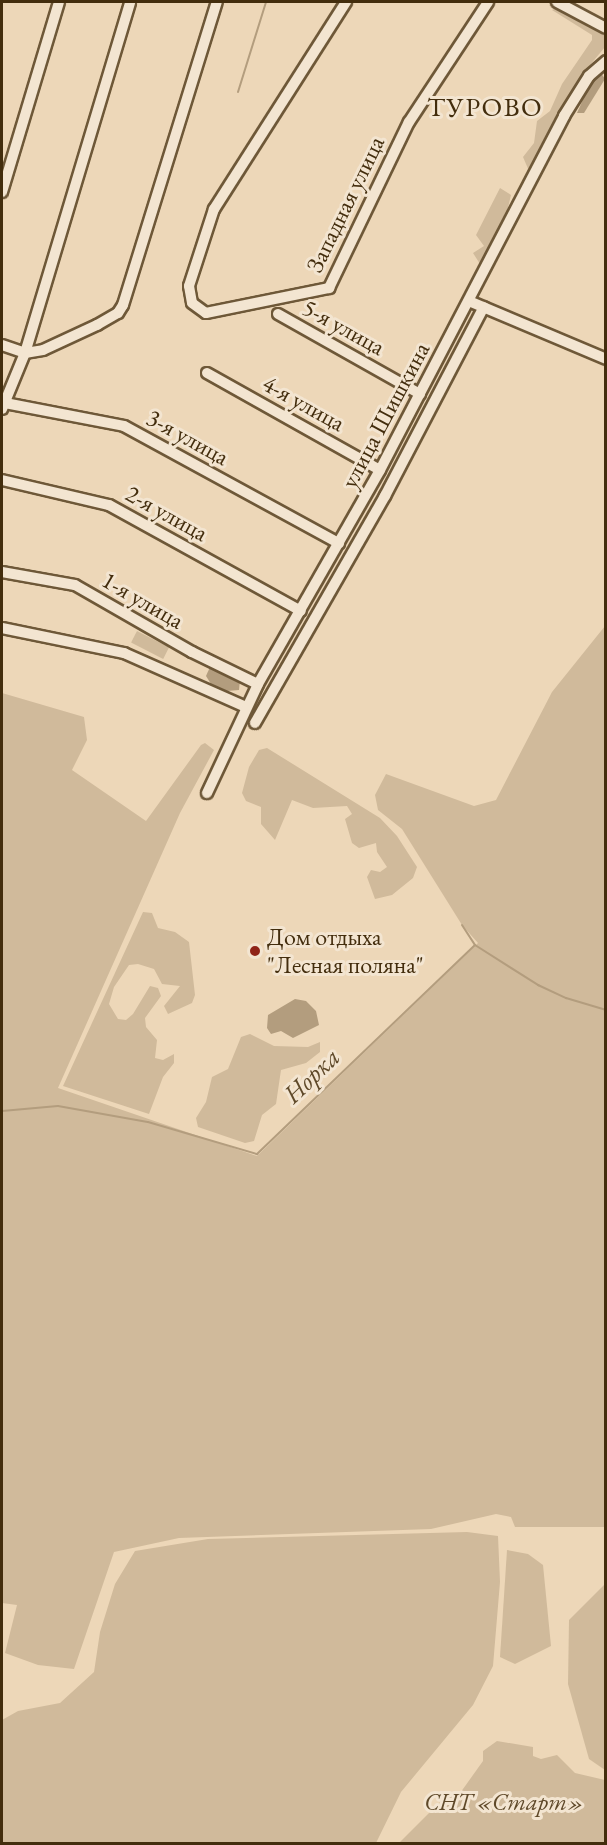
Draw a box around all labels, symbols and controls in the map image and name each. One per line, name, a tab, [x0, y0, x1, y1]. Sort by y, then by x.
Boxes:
district label: ТУРОВО	[427, 91, 543, 123]
street label: Западная улица	[300, 131, 390, 277]
street label: 5-я улица	[298, 293, 390, 361]
street label: улица Шишкина	[334, 337, 436, 493]
street label: 4-я улица	[258, 369, 350, 437]
street label: 3-я улица	[142, 403, 234, 471]
street label: 2-я улица	[121, 479, 213, 547]
street label: 1-я улица	[97, 565, 189, 635]
place label: Дом отдыха "Лесная поляна"	[267, 923, 424, 979]
marker: Дом отдыха "Лесная поляна"	[248, 944, 262, 958]
water label: Норка	[277, 1042, 347, 1110]
park label: СНТ «Старт»	[424, 1788, 584, 1816]

